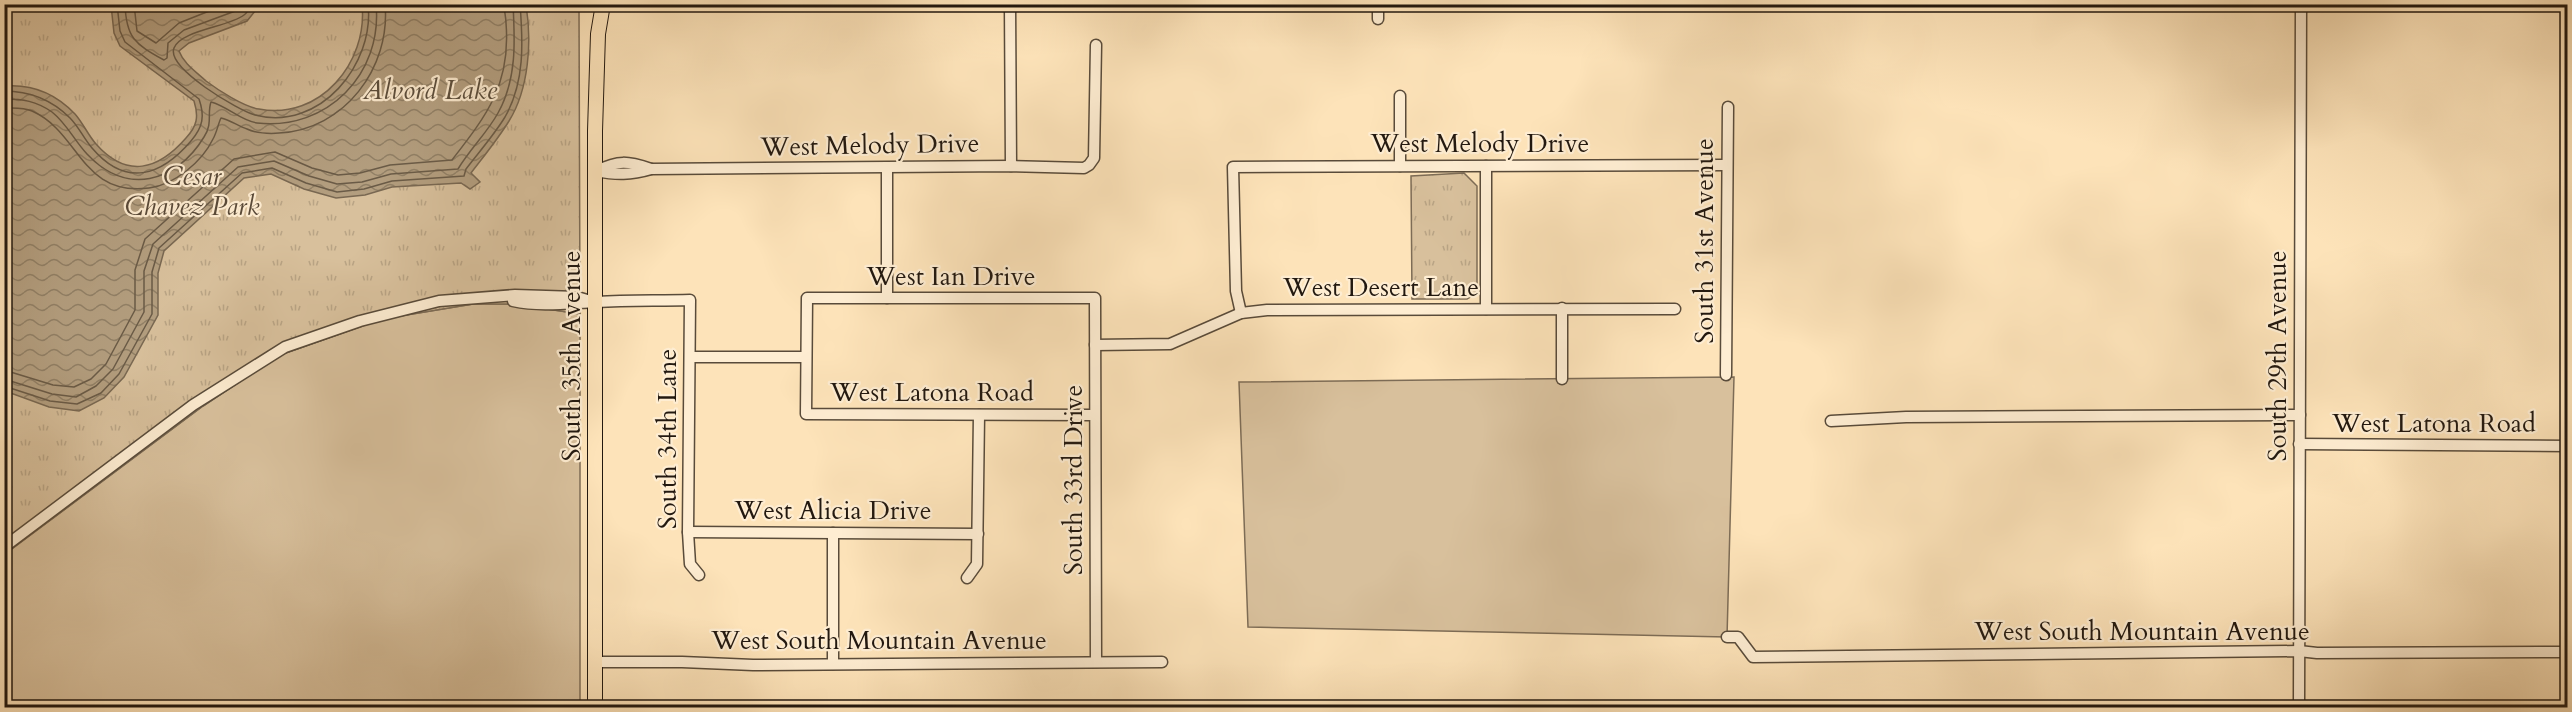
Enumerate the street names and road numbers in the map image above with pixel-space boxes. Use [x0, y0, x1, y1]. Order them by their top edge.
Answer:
street label: West Melody Drive [759, 126, 980, 164]
street label: West Melody Drive [1370, 126, 1589, 161]
street label: South 31st Avenue [1687, 138, 1722, 344]
street label: South 35th Avenue [554, 250, 589, 462]
street label: South 29th Avenue [2260, 250, 2295, 462]
street label: West Ian Drive [865, 259, 1036, 294]
street label: West Desert Lane [1282, 270, 1479, 305]
street label: South 34th Lane [650, 349, 685, 529]
street label: West Latona Road [829, 375, 1034, 410]
street label: South 33rd Drive [1056, 385, 1091, 575]
street label: West Latona Road [2331, 406, 2536, 441]
street label: West Alicia Drive [733, 493, 932, 528]
street label: West South Mountain Avenue [1973, 614, 2310, 649]
street label: West South Mountain Avenue [710, 623, 1047, 658]

